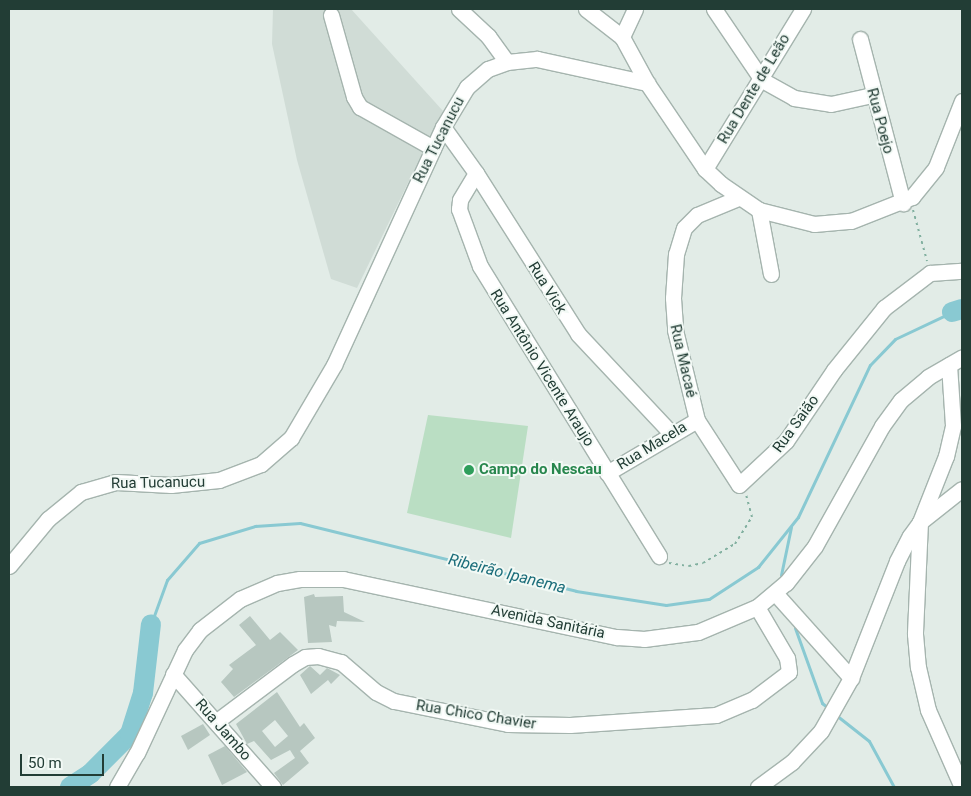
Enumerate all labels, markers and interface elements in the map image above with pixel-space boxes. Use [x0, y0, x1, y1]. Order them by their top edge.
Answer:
street label: Rua Dente de Leão [714, 31, 794, 147]
street label: Rua Poejo [863, 86, 897, 156]
street label: Rua Tucanucu [410, 94, 468, 186]
street label: Rua Vick [524, 259, 570, 317]
street label: Rua Antônio Vicente Araujo [486, 286, 598, 450]
street label: Rua Macaé [666, 323, 700, 399]
street label: Rua Saião [769, 392, 823, 456]
street label: Rua Macela [614, 418, 690, 474]
place label: Campo do Nescau [479, 461, 602, 479]
marker: Campo do Nescau [463, 464, 475, 476]
street label: Rua Tucanucu [111, 473, 205, 493]
water label: Ribeirão Ipanema [446, 550, 568, 598]
street label: Avenida Sanitária [490, 601, 606, 643]
street label: Rua Jambo [191, 695, 255, 765]
street label: Rua Chico Chavier [415, 697, 537, 733]
scale bar [22, 744, 106, 776]
text: 50 m [28, 754, 62, 772]

